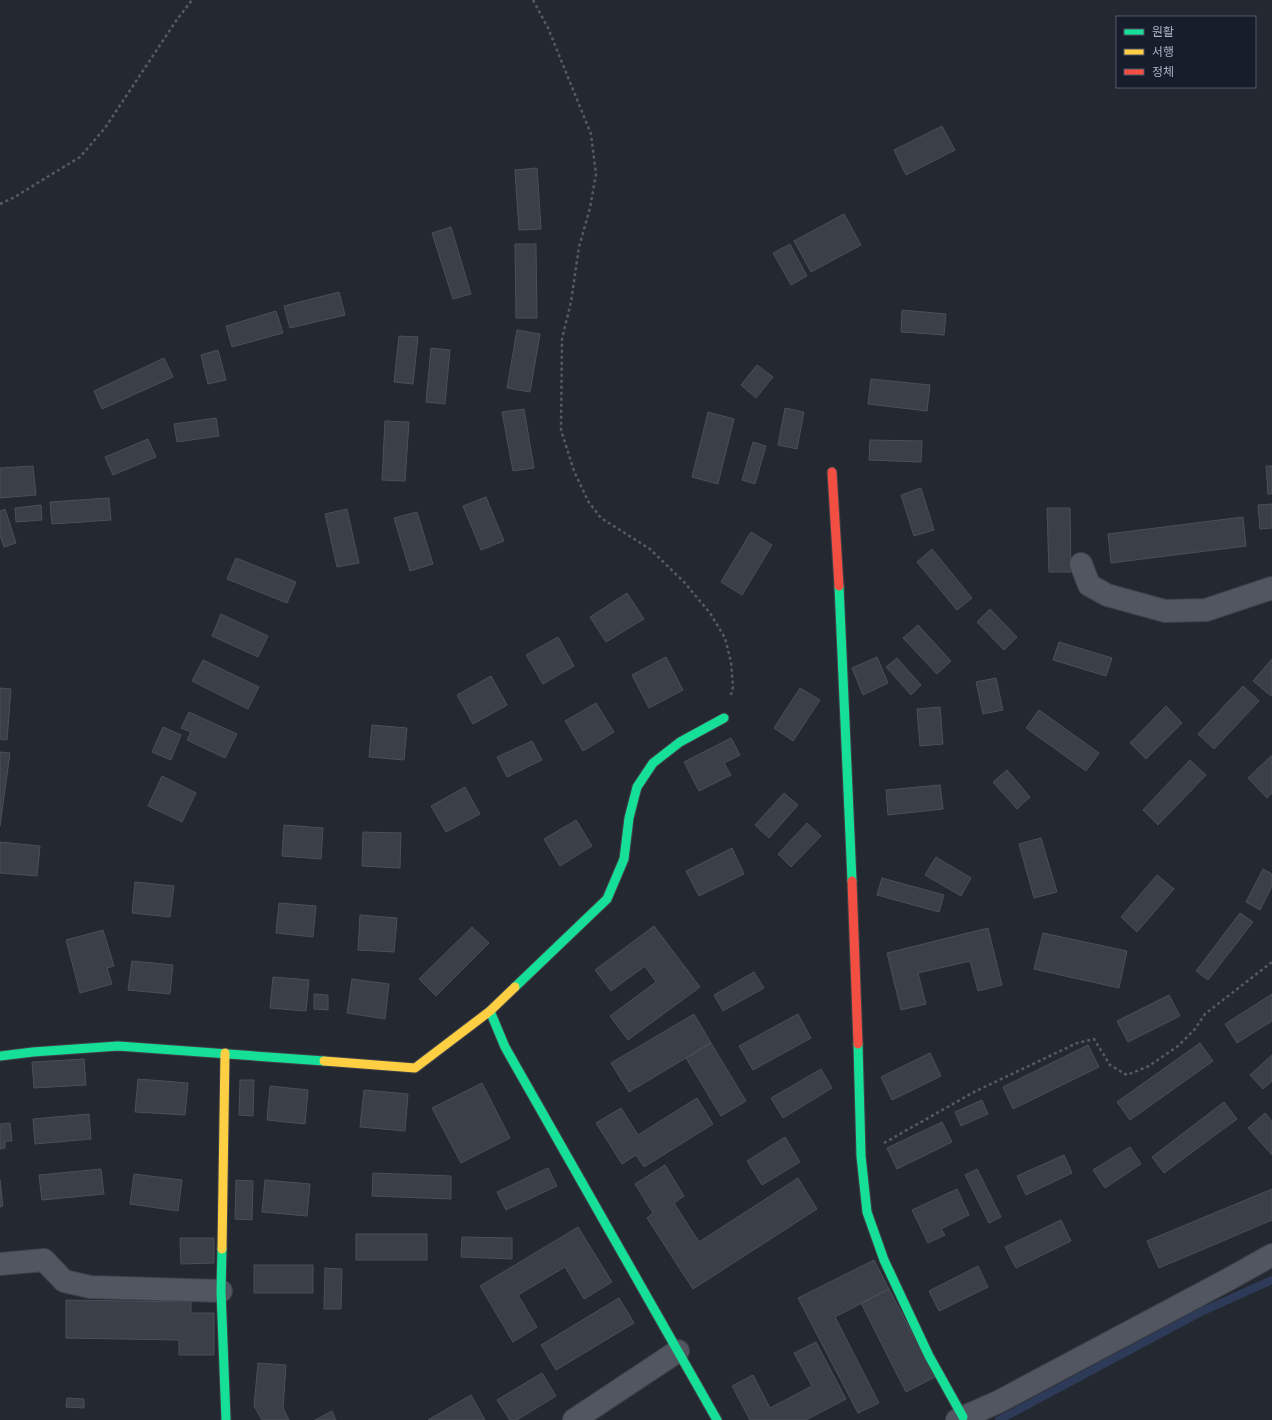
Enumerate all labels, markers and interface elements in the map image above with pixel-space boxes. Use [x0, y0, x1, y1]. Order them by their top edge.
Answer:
legend [1116, 16, 1256, 88]
text: 원활 [1152, 24, 1174, 38]
text: 서행 [1152, 44, 1174, 58]
text: 정체 [1152, 64, 1174, 78]

